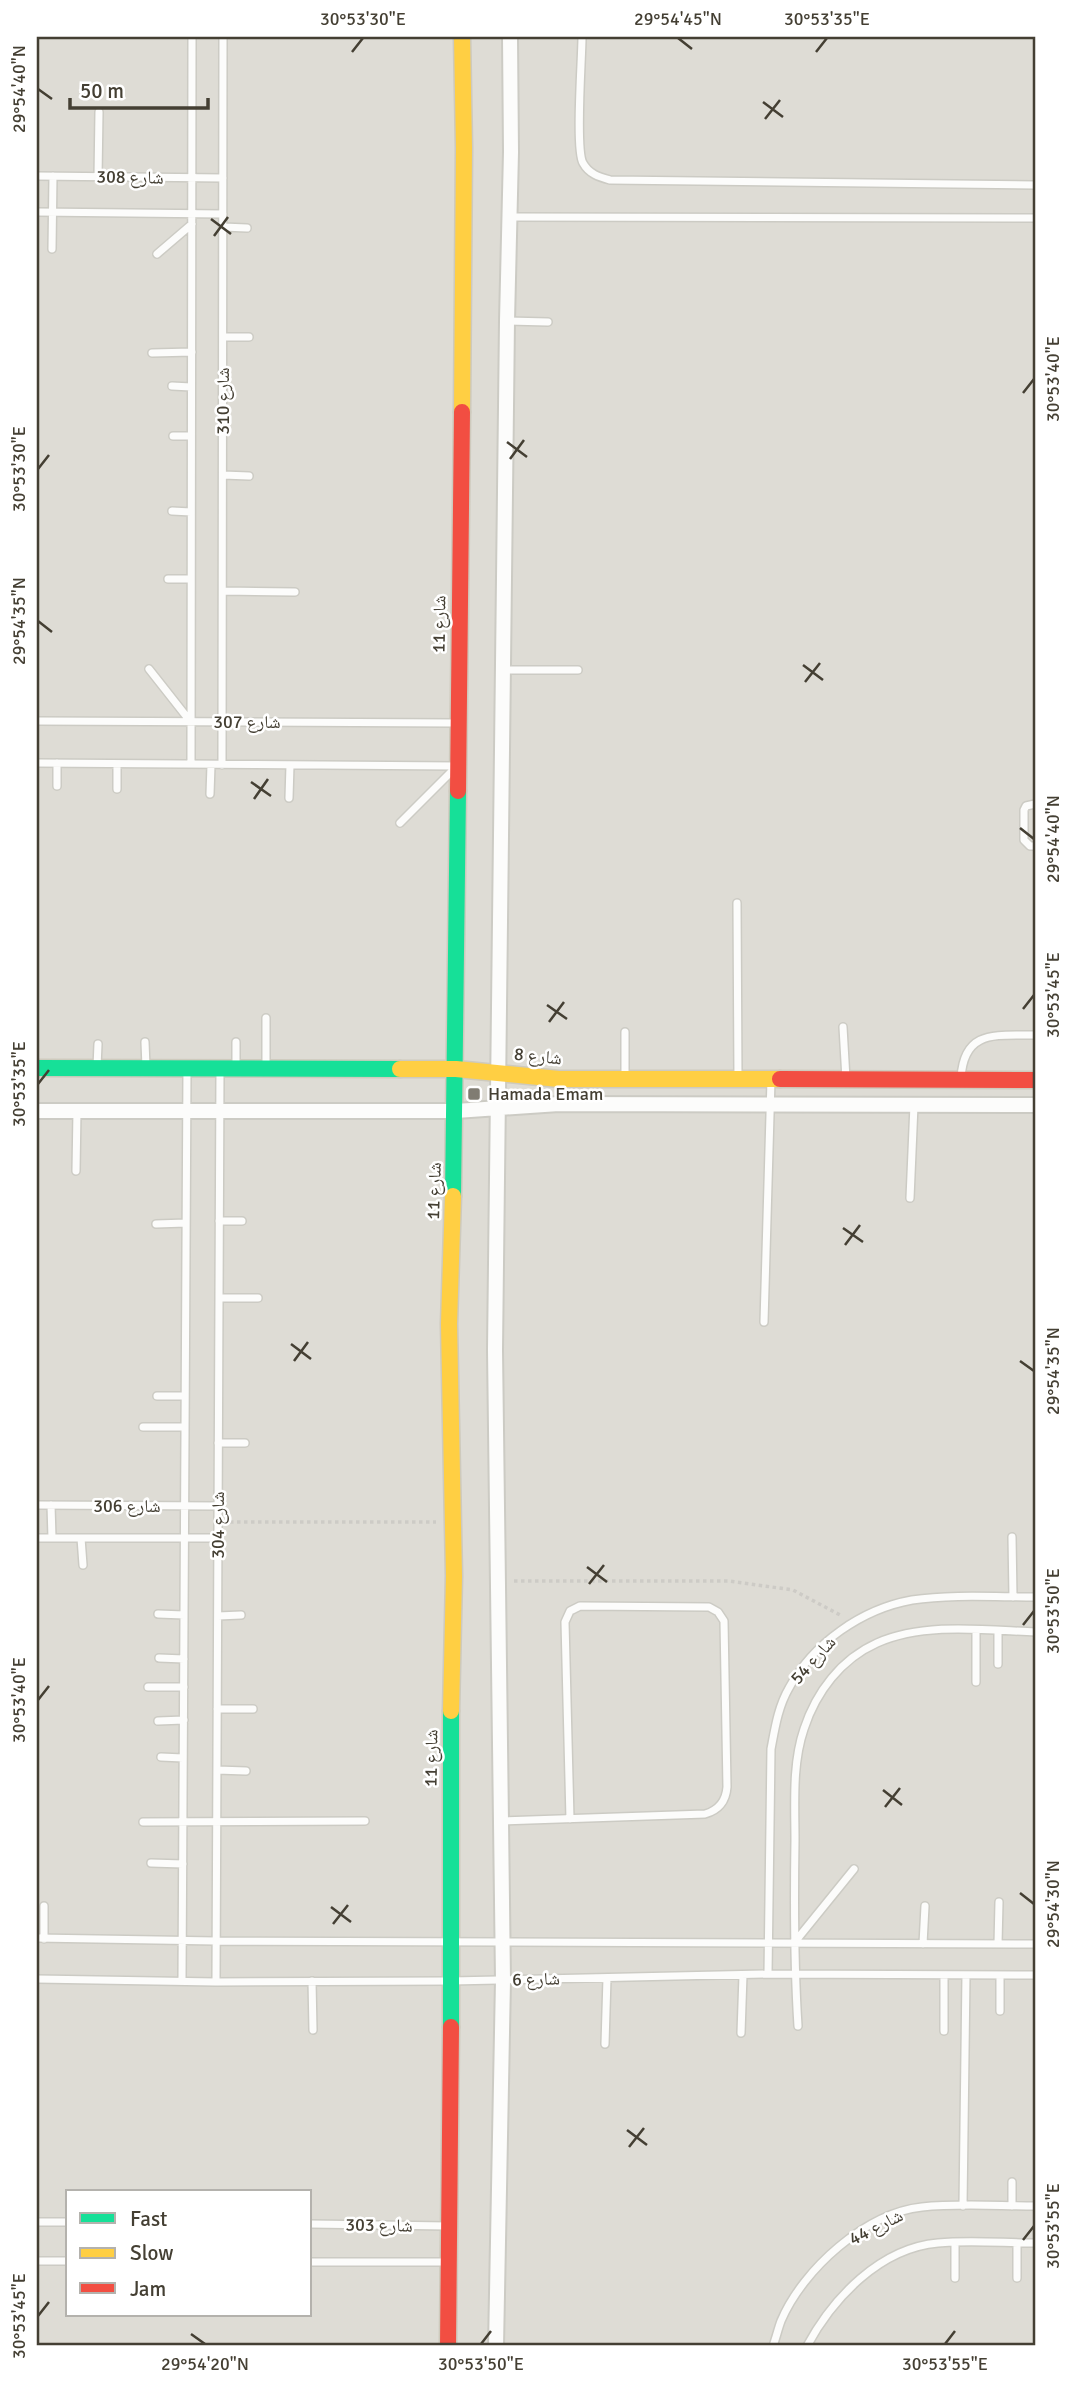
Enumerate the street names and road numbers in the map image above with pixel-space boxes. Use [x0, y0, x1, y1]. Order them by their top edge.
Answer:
street label: شارع 308 [96, 165, 164, 189]
street label: شارع 310 [212, 367, 234, 435]
street label: شارع 11 [427, 595, 451, 653]
street label: شارع 307 [213, 711, 281, 733]
street label: شارع 8 [513, 1043, 563, 1069]
street label: شارع 11 [422, 1162, 446, 1220]
street label: شارع 304 [207, 1491, 229, 1559]
street label: شارع 306 [93, 1495, 161, 1517]
street label: شارع 54 [786, 1631, 840, 1689]
street label: شارع 11 [419, 1729, 443, 1787]
street label: شارع 6 [512, 1968, 560, 1990]
street label: شارع 44 [845, 2204, 907, 2250]
street label: شارع 303 [345, 2213, 413, 2237]

